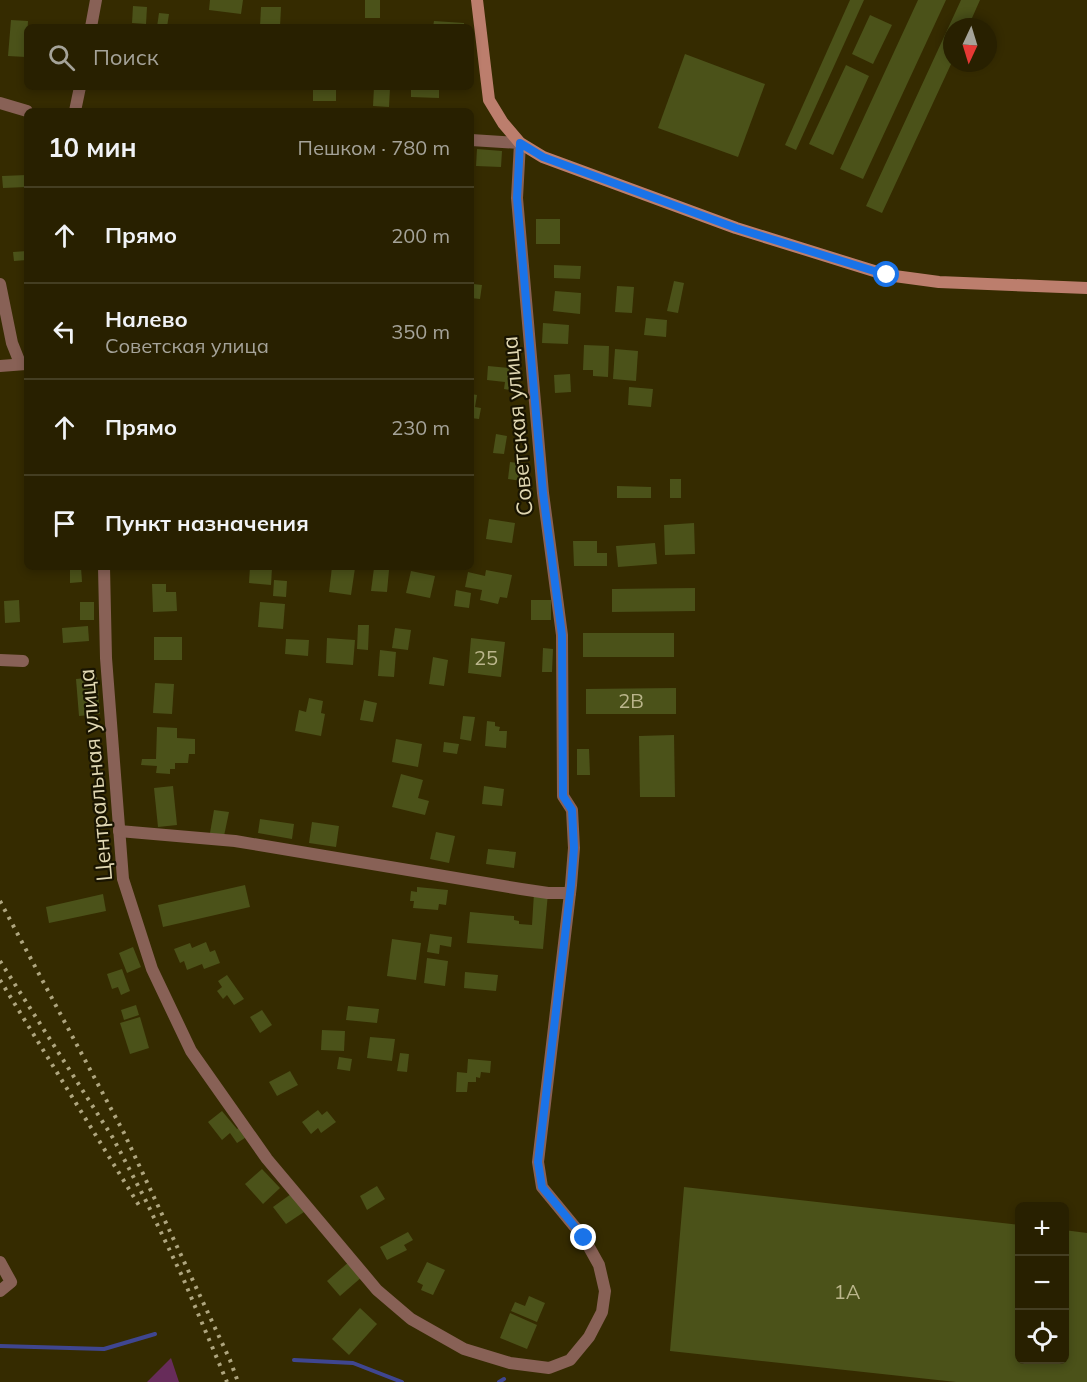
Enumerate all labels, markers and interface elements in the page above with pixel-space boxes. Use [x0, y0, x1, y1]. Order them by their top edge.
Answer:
north arrow [943, 18, 997, 72]
search box [24, 24, 474, 90]
icon: search [45, 41, 78, 74]
text: Поиск [93, 43, 159, 71]
text: 10 мин [48, 131, 137, 164]
text: Пешком · 780 m [298, 135, 450, 160]
icon: ahead [48, 219, 81, 252]
text: Прямо [105, 221, 177, 249]
text: 200 m [391, 223, 450, 248]
route start [873, 261, 899, 287]
text: Налево [105, 305, 188, 333]
icon: left [48, 315, 81, 348]
text: 350 m [391, 319, 450, 344]
text: Советская улица [105, 333, 269, 358]
street label: Советская улица [495, 335, 539, 517]
icon: ahead [48, 411, 81, 444]
text: Прямо [105, 413, 177, 441]
text: 230 m [391, 415, 450, 440]
icon: arrive [48, 507, 81, 540]
text: Пункт назначения [105, 509, 309, 537]
house number: 25 [474, 645, 498, 670]
street label: Центральная улица [72, 667, 118, 883]
house number: 2В [618, 688, 644, 713]
map controls [1015, 1202, 1069, 1364]
button: + [1015, 1202, 1069, 1256]
route end [570, 1224, 596, 1250]
button: − [1015, 1256, 1069, 1310]
house number: 1А [834, 1279, 861, 1304]
button: locate [1015, 1310, 1069, 1364]

